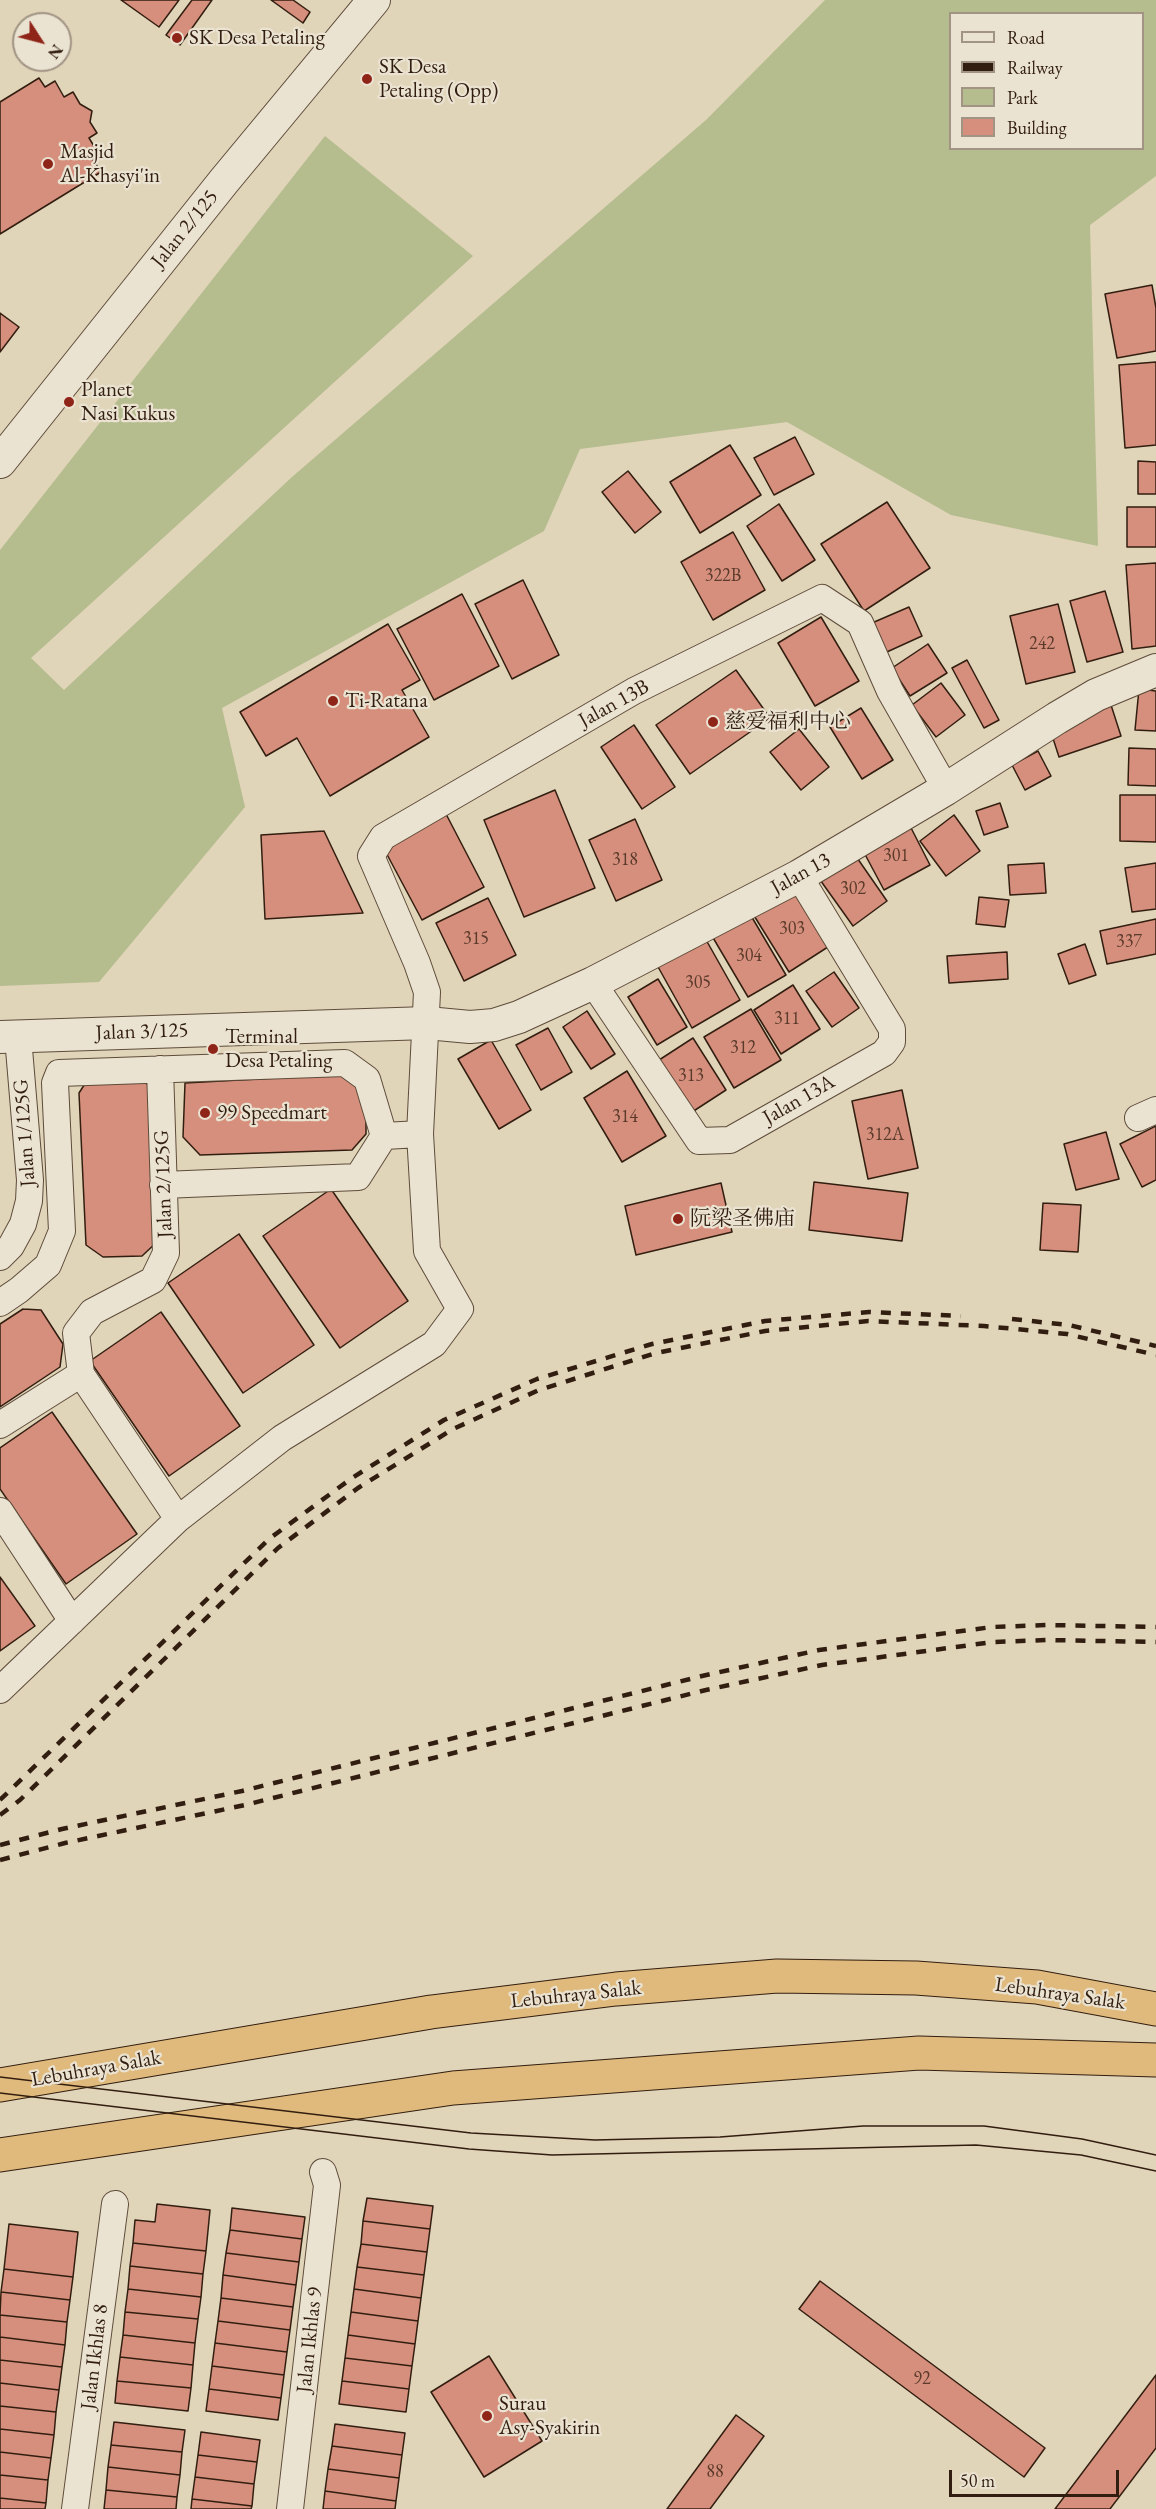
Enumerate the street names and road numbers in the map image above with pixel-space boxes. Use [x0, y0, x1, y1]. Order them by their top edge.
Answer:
street label: Jalan 2/125 [146, 185, 224, 273]
street label: Jalan 13B [574, 674, 654, 734]
street label: Jalan 13 [767, 847, 835, 901]
street label: Jalan 3/125 [95, 1018, 189, 1046]
street label: Jalan 13A [759, 1069, 839, 1131]
street label: Jalan 1/125G [9, 1078, 41, 1188]
street label: Jalan 2/125G [150, 1129, 178, 1239]
street label: Lebuhraya Salak [993, 1972, 1127, 2016]
street label: Lebuhraya Salak [509, 1976, 643, 2014]
street label: Lebuhraya Salak [29, 2045, 163, 2093]
street label: Jalan Ikhlas 9 [292, 2286, 328, 2394]
street label: Jalan Ikhlas 8 [76, 2303, 114, 2411]

